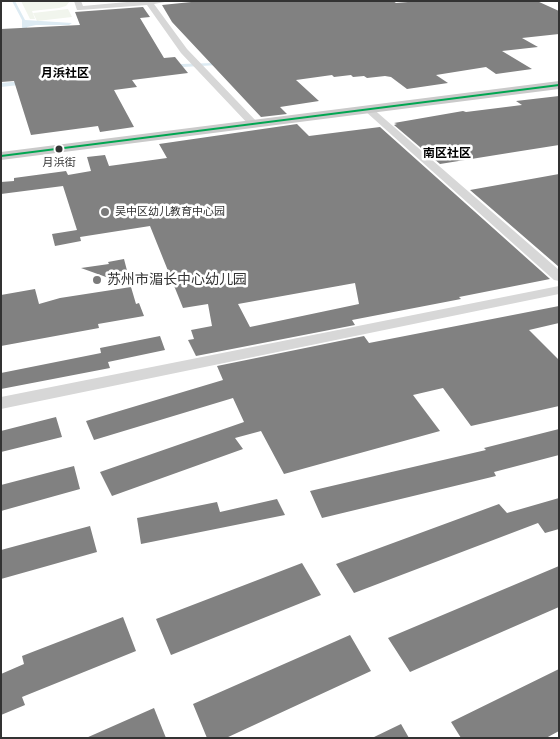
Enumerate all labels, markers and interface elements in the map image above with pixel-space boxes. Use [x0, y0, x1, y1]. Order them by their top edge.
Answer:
district label: 月浜社区 [41, 66, 89, 80]
marker: 月浜街 [54, 144, 64, 154]
district label: 南区社区 [423, 146, 471, 160]
place label: 月浜街 [43, 156, 75, 170]
place label: 吴中区幼儿教育中心园 [115, 205, 225, 219]
marker: 吴中区幼儿教育中心园 [99, 206, 111, 218]
place label: 苏州市湄长中心幼儿园 [107, 272, 247, 288]
marker: 苏州市湄长中心幼儿园 [91, 274, 103, 286]

